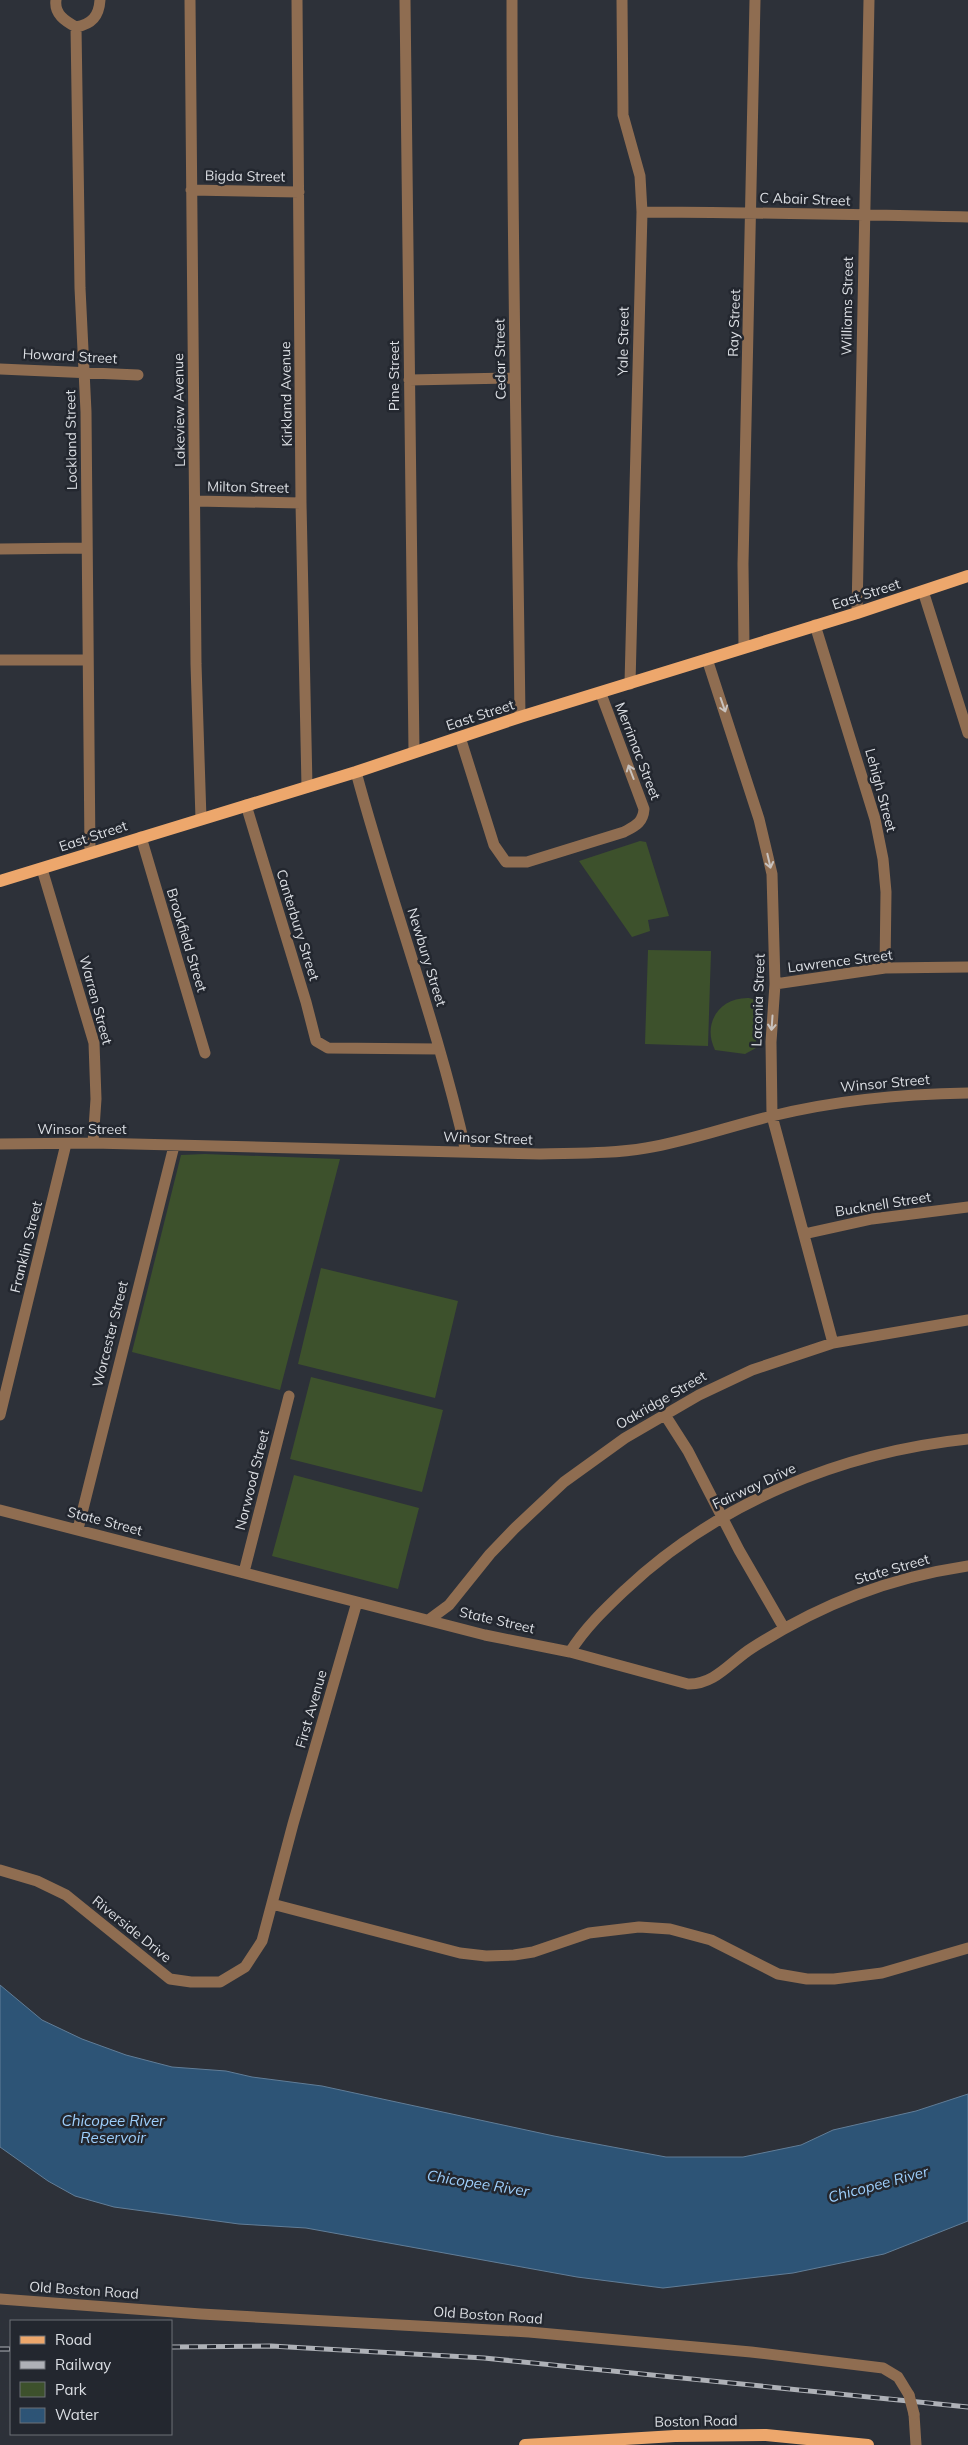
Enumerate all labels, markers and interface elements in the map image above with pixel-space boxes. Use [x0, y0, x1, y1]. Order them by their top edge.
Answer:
street label: Bigda Street [205, 166, 285, 186]
street label: C Abair Street [759, 188, 851, 210]
street label: Williams Street [837, 256, 857, 356]
street label: Ray Street [724, 289, 744, 357]
street label: Yale Street [613, 306, 633, 377]
street label: Cedar Street [490, 318, 510, 400]
street label: Kirkland Avenue [276, 341, 296, 447]
street label: Pine Street [385, 341, 403, 411]
street label: Howard Street [22, 345, 118, 367]
street label: Lakeview Avenue [169, 353, 189, 467]
street label: Lockland Street [61, 390, 81, 490]
street label: Milton Street [207, 477, 289, 497]
street label: East Street [830, 574, 902, 613]
street label: East Street [444, 695, 516, 734]
one-way arrow [719, 697, 728, 712]
street label: Merrimac Street [611, 700, 665, 802]
street label: Lehigh Street [861, 746, 901, 834]
one-way arrow [626, 765, 635, 780]
street label: East Street [57, 816, 129, 855]
one-way arrow [765, 852, 774, 868]
street label: Canterbury Street [273, 867, 323, 983]
street label: Brookfield Street [163, 886, 211, 994]
street label: Newbury Street [403, 906, 451, 1008]
street label: Lawrence Street [786, 946, 894, 976]
street label: Laconia Street [747, 953, 769, 1047]
street label: Warren Street [75, 954, 117, 1047]
one-way arrow [768, 1014, 777, 1030]
street label: Winsor Street [840, 1070, 930, 1096]
street label: Winsor Street [37, 1120, 127, 1138]
street label: Winsor Street [443, 1127, 533, 1149]
street label: Bucknell Street [834, 1188, 932, 1220]
street label: Franklin Street [6, 1199, 46, 1295]
street label: Worcester Street [88, 1279, 132, 1389]
street label: Oakridge Street [612, 1367, 710, 1433]
street label: Norwood Street [231, 1428, 273, 1532]
street label: Fairway Drive [709, 1459, 799, 1513]
street label: State Street [66, 1502, 145, 1540]
street label: State Street [853, 1550, 931, 1588]
street label: State Street [458, 1603, 537, 1637]
street label: First Avenue [291, 1668, 331, 1750]
street label: Riverside Drive [89, 1892, 175, 1966]
water label: Chicopee River Reservoir [61, 2111, 165, 2147]
water label: Chicopee River [826, 2161, 931, 2207]
water label: Chicopee River [426, 2166, 531, 2201]
street label: Old Boston Road [29, 2277, 139, 2303]
street label: Old Boston Road [433, 2302, 543, 2328]
legend [10, 2320, 172, 2435]
text: Road [55, 2330, 92, 2349]
text: Railway [55, 2355, 111, 2374]
text: Park [55, 2380, 87, 2399]
text: Water [55, 2405, 99, 2424]
street label: Boston Road [654, 2411, 738, 2431]

